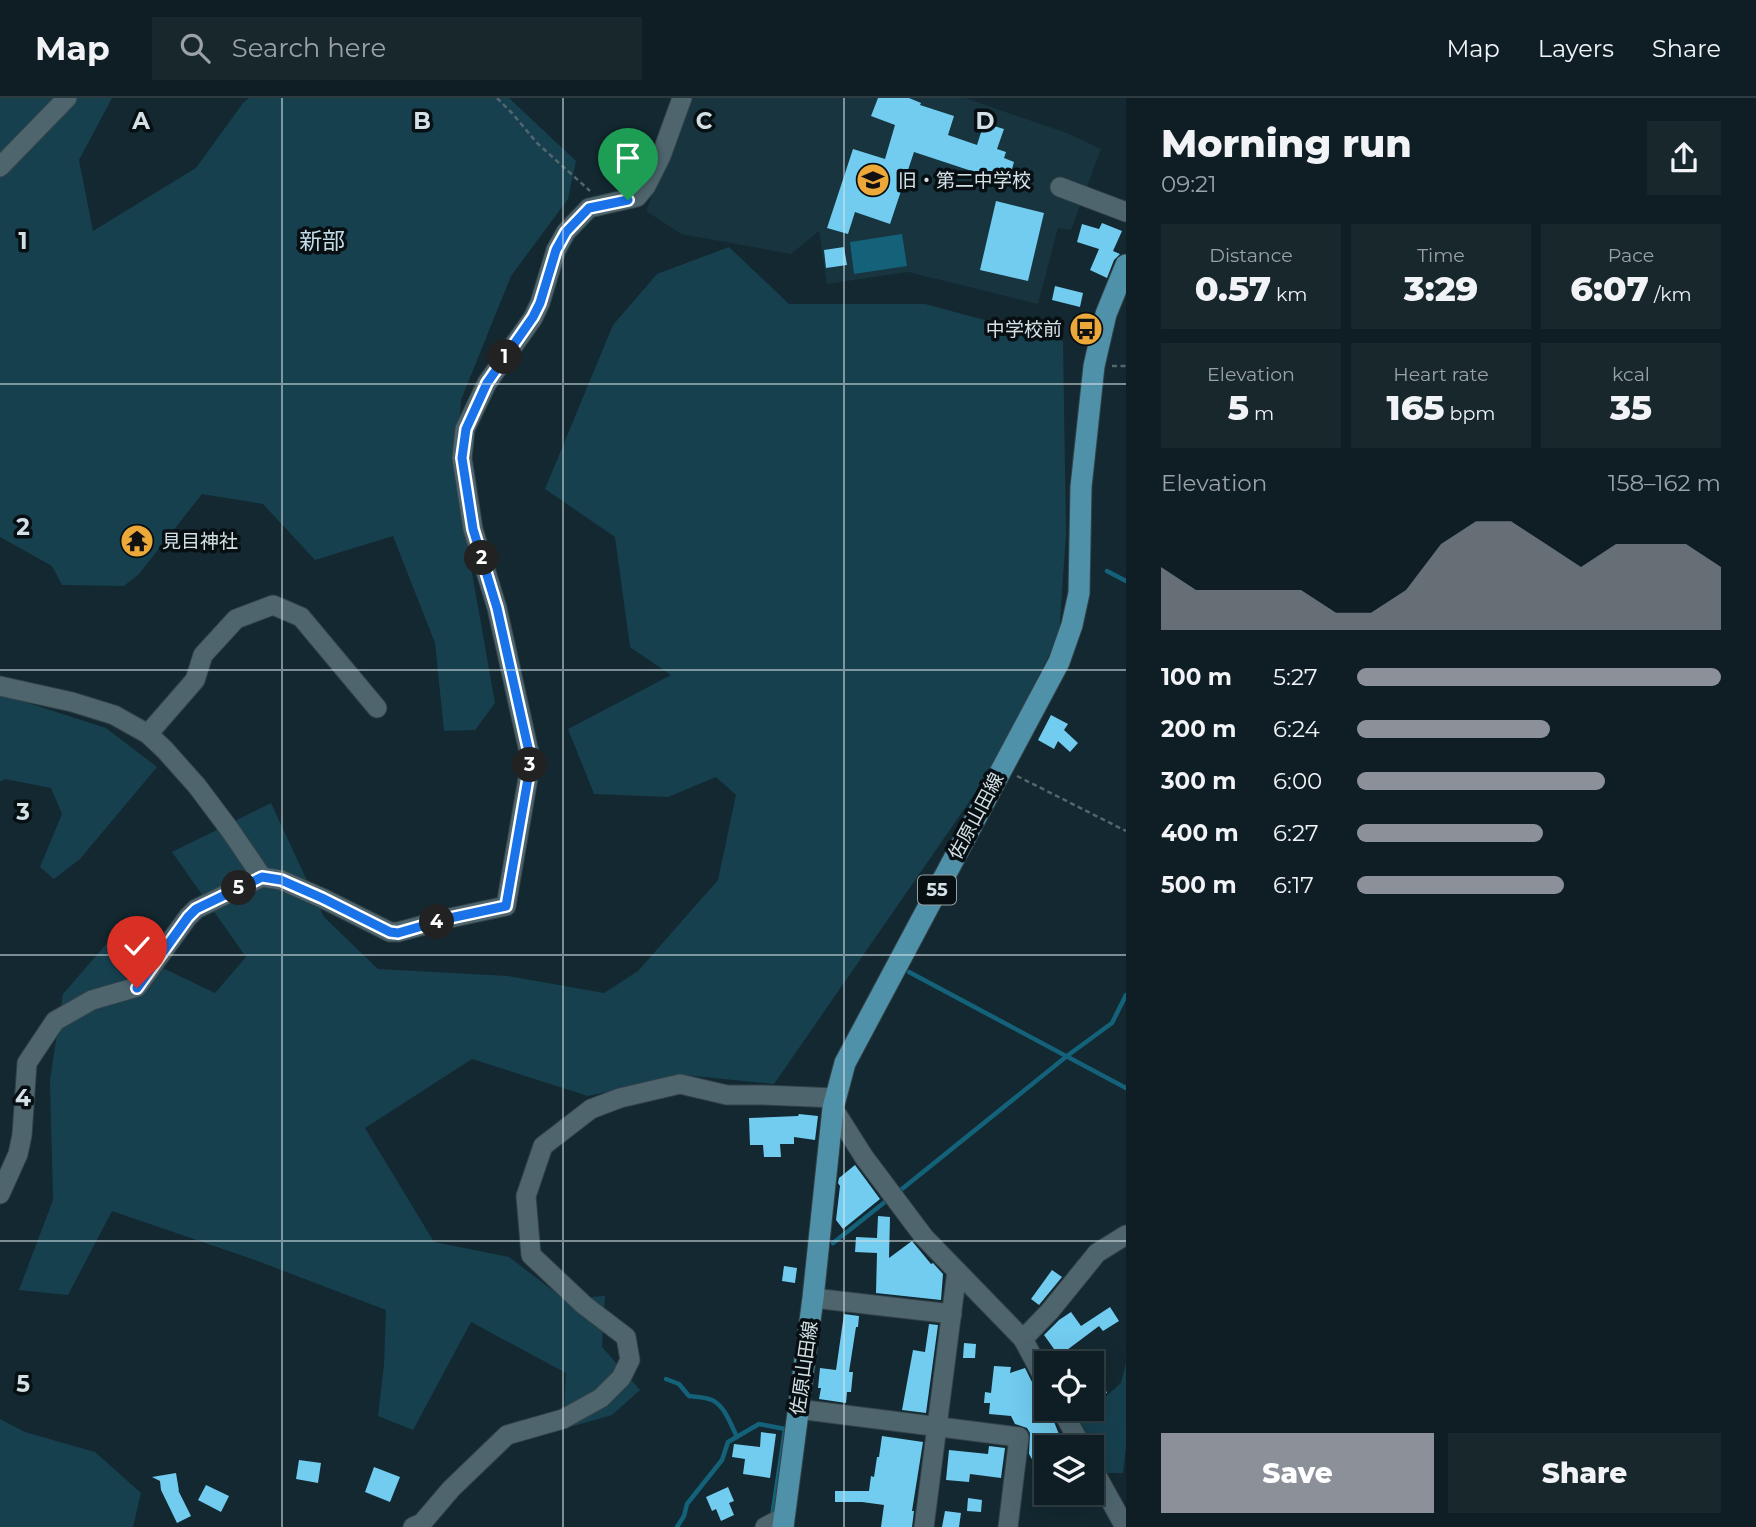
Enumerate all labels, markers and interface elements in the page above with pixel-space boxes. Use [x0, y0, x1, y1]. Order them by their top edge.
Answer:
search box [152, 17, 642, 80]
text: Map [35, 28, 110, 68]
icon: search [176, 29, 214, 67]
text: Search here [232, 32, 386, 64]
text: Map [1446, 34, 1500, 63]
text: Layers [1538, 34, 1614, 63]
text: Share [1652, 34, 1721, 63]
text: A [131, 107, 150, 135]
text: B [413, 107, 431, 135]
text: C [696, 107, 713, 135]
text: D [976, 107, 995, 135]
text: Morning run [1161, 120, 1412, 167]
button: share [1647, 121, 1721, 195]
pin [598, 128, 658, 200]
icon: arrive [609, 139, 647, 177]
school or university icon: 旧・第二中学校 [854, 161, 892, 199]
place label: 旧・第二中学校 [898, 169, 1031, 192]
text: 09:21 [1161, 170, 1216, 198]
text: 1 [18, 227, 28, 255]
district label: 新部 [299, 227, 345, 255]
text: Distance [1209, 244, 1293, 267]
text: Time [1417, 244, 1465, 267]
text: Pace [1608, 244, 1654, 267]
text: 0.57 [1195, 267, 1271, 310]
text: 3:29 [1404, 267, 1478, 310]
text: 6:07 [1570, 267, 1649, 310]
text: km [1271, 283, 1307, 306]
text: /km [1649, 283, 1692, 306]
bus stop icon: 中学校前 [1067, 310, 1105, 348]
place label: 中学校前 [986, 318, 1062, 341]
pin: 1 [488, 340, 522, 374]
text: 1 [501, 345, 508, 368]
text: Elevation [1207, 363, 1295, 386]
text: Heart rate [1393, 363, 1489, 386]
text: kcal [1612, 363, 1650, 386]
text: 5 [1228, 386, 1249, 429]
text: 165 [1386, 386, 1445, 429]
text: 35 [1610, 386, 1652, 429]
text: m [1249, 402, 1274, 425]
text: bpm [1445, 402, 1496, 425]
text: Elevation [1161, 469, 1267, 497]
text: 158–162 m [1608, 469, 1721, 497]
text: 2 [16, 513, 30, 541]
temple icon: 見目神社 [118, 522, 156, 560]
place label: 見目神社 [162, 530, 238, 553]
pin: 2 [464, 540, 500, 575]
text: 2 [476, 546, 487, 569]
text: 100 m [1161, 663, 1232, 691]
text: 5:27 [1273, 663, 1317, 691]
text: 200 m [1161, 715, 1236, 743]
text: 6:24 [1273, 715, 1320, 743]
pin: 3 [512, 748, 548, 782]
text: 3 [524, 753, 535, 776]
text: 300 m [1161, 767, 1237, 795]
text: 6:00 [1273, 767, 1322, 795]
street label: 佐原山田線 [944, 769, 1008, 863]
text: 3 [15, 798, 30, 826]
text: 400 m [1161, 819, 1239, 847]
text: 6:27 [1273, 819, 1318, 847]
pin: 5 [222, 870, 256, 906]
text: 500 m [1161, 871, 1237, 899]
text: 6:17 [1273, 871, 1314, 899]
text: 5 [233, 876, 244, 899]
road number: 55 [918, 876, 956, 904]
pin: 4 [420, 904, 454, 940]
text: 4 [430, 910, 443, 933]
pin [107, 916, 167, 988]
icon: check [118, 927, 156, 965]
text: 4 [15, 1084, 31, 1112]
street label: 佐原山田線 [786, 1319, 822, 1417]
map controls [1034, 1351, 1104, 1505]
button: locate [1034, 1351, 1104, 1421]
text: 5 [16, 1370, 30, 1398]
button: Save [1161, 1433, 1434, 1513]
button: Share [1448, 1433, 1721, 1513]
button: layers [1034, 1435, 1104, 1505]

